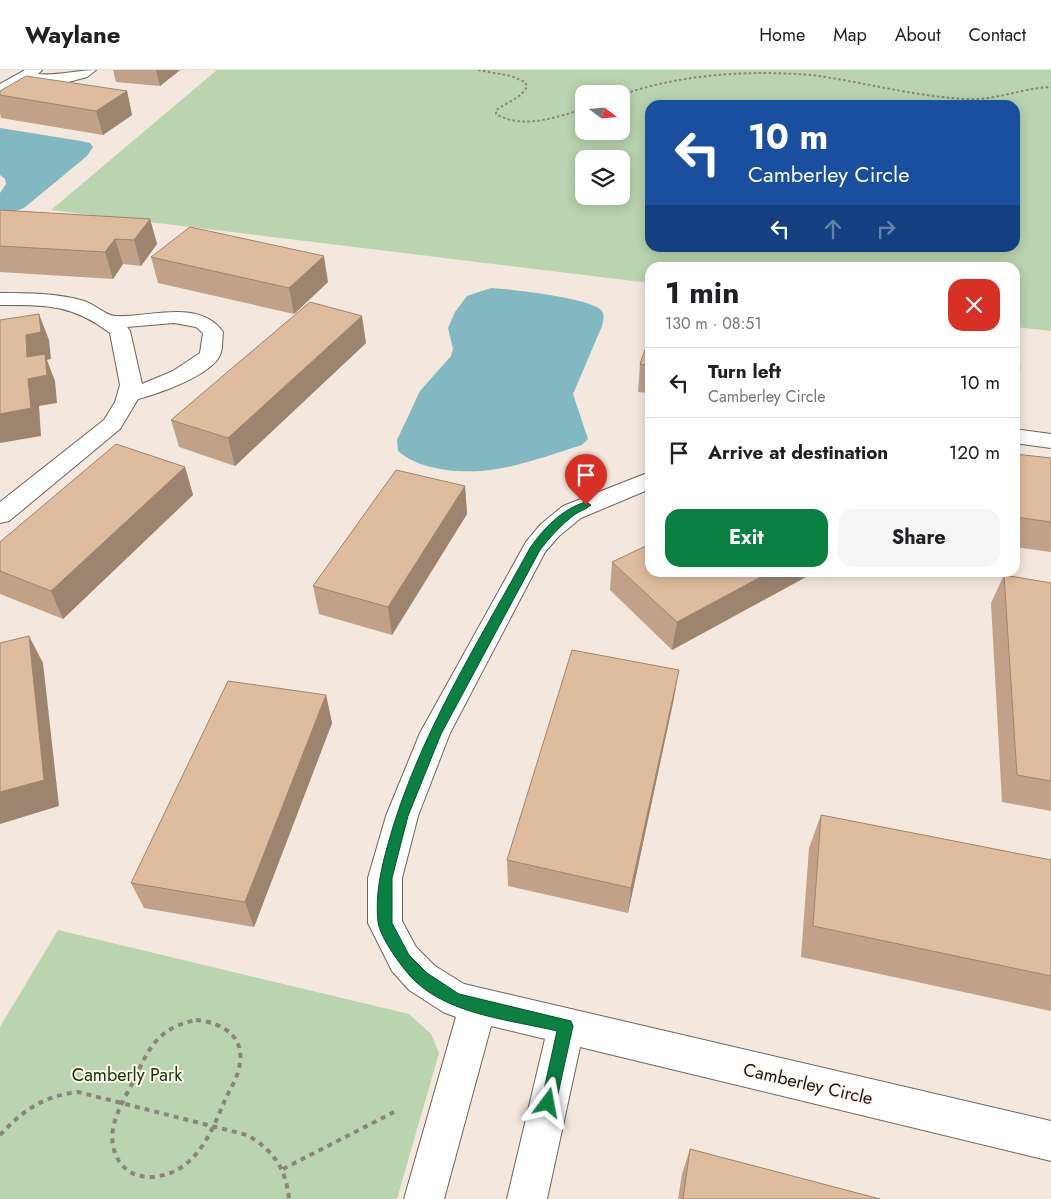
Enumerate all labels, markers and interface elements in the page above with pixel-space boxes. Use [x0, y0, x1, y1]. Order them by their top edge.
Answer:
text: Waylane [25, 17, 120, 52]
text: Home [759, 22, 805, 48]
text: Map [833, 22, 867, 48]
text: About [895, 22, 940, 48]
text: Contact [968, 22, 1026, 48]
north arrow [575, 85, 630, 140]
map controls [575, 85, 630, 205]
text: 10 m [748, 112, 828, 162]
icon: left [665, 120, 730, 185]
button: layers [575, 150, 630, 205]
text: Camberley Circle [748, 158, 909, 190]
icon: left [766, 215, 794, 243]
icon: ahead [819, 215, 847, 243]
icon: right [872, 215, 900, 243]
text: 1 min [665, 271, 739, 314]
button: close [948, 279, 1000, 331]
text: 130 m · 08:51 [665, 312, 762, 335]
text: Turn left [708, 358, 781, 385]
icon: left [665, 369, 693, 397]
text: 10 m [960, 369, 1000, 396]
text: Camberley Circle [708, 385, 825, 408]
icon: arrive [665, 439, 693, 467]
text: Arrive at destination [708, 439, 888, 466]
text: 120 m [949, 439, 1000, 466]
pin [565, 454, 607, 505]
icon: arrive [572, 461, 600, 489]
button: Exit [665, 509, 828, 567]
button: Share [838, 509, 1000, 567]
street label: Camberley Circle [741, 1056, 875, 1112]
park label: Camberly Park [72, 1062, 182, 1088]
position arrow [521, 1076, 573, 1128]

